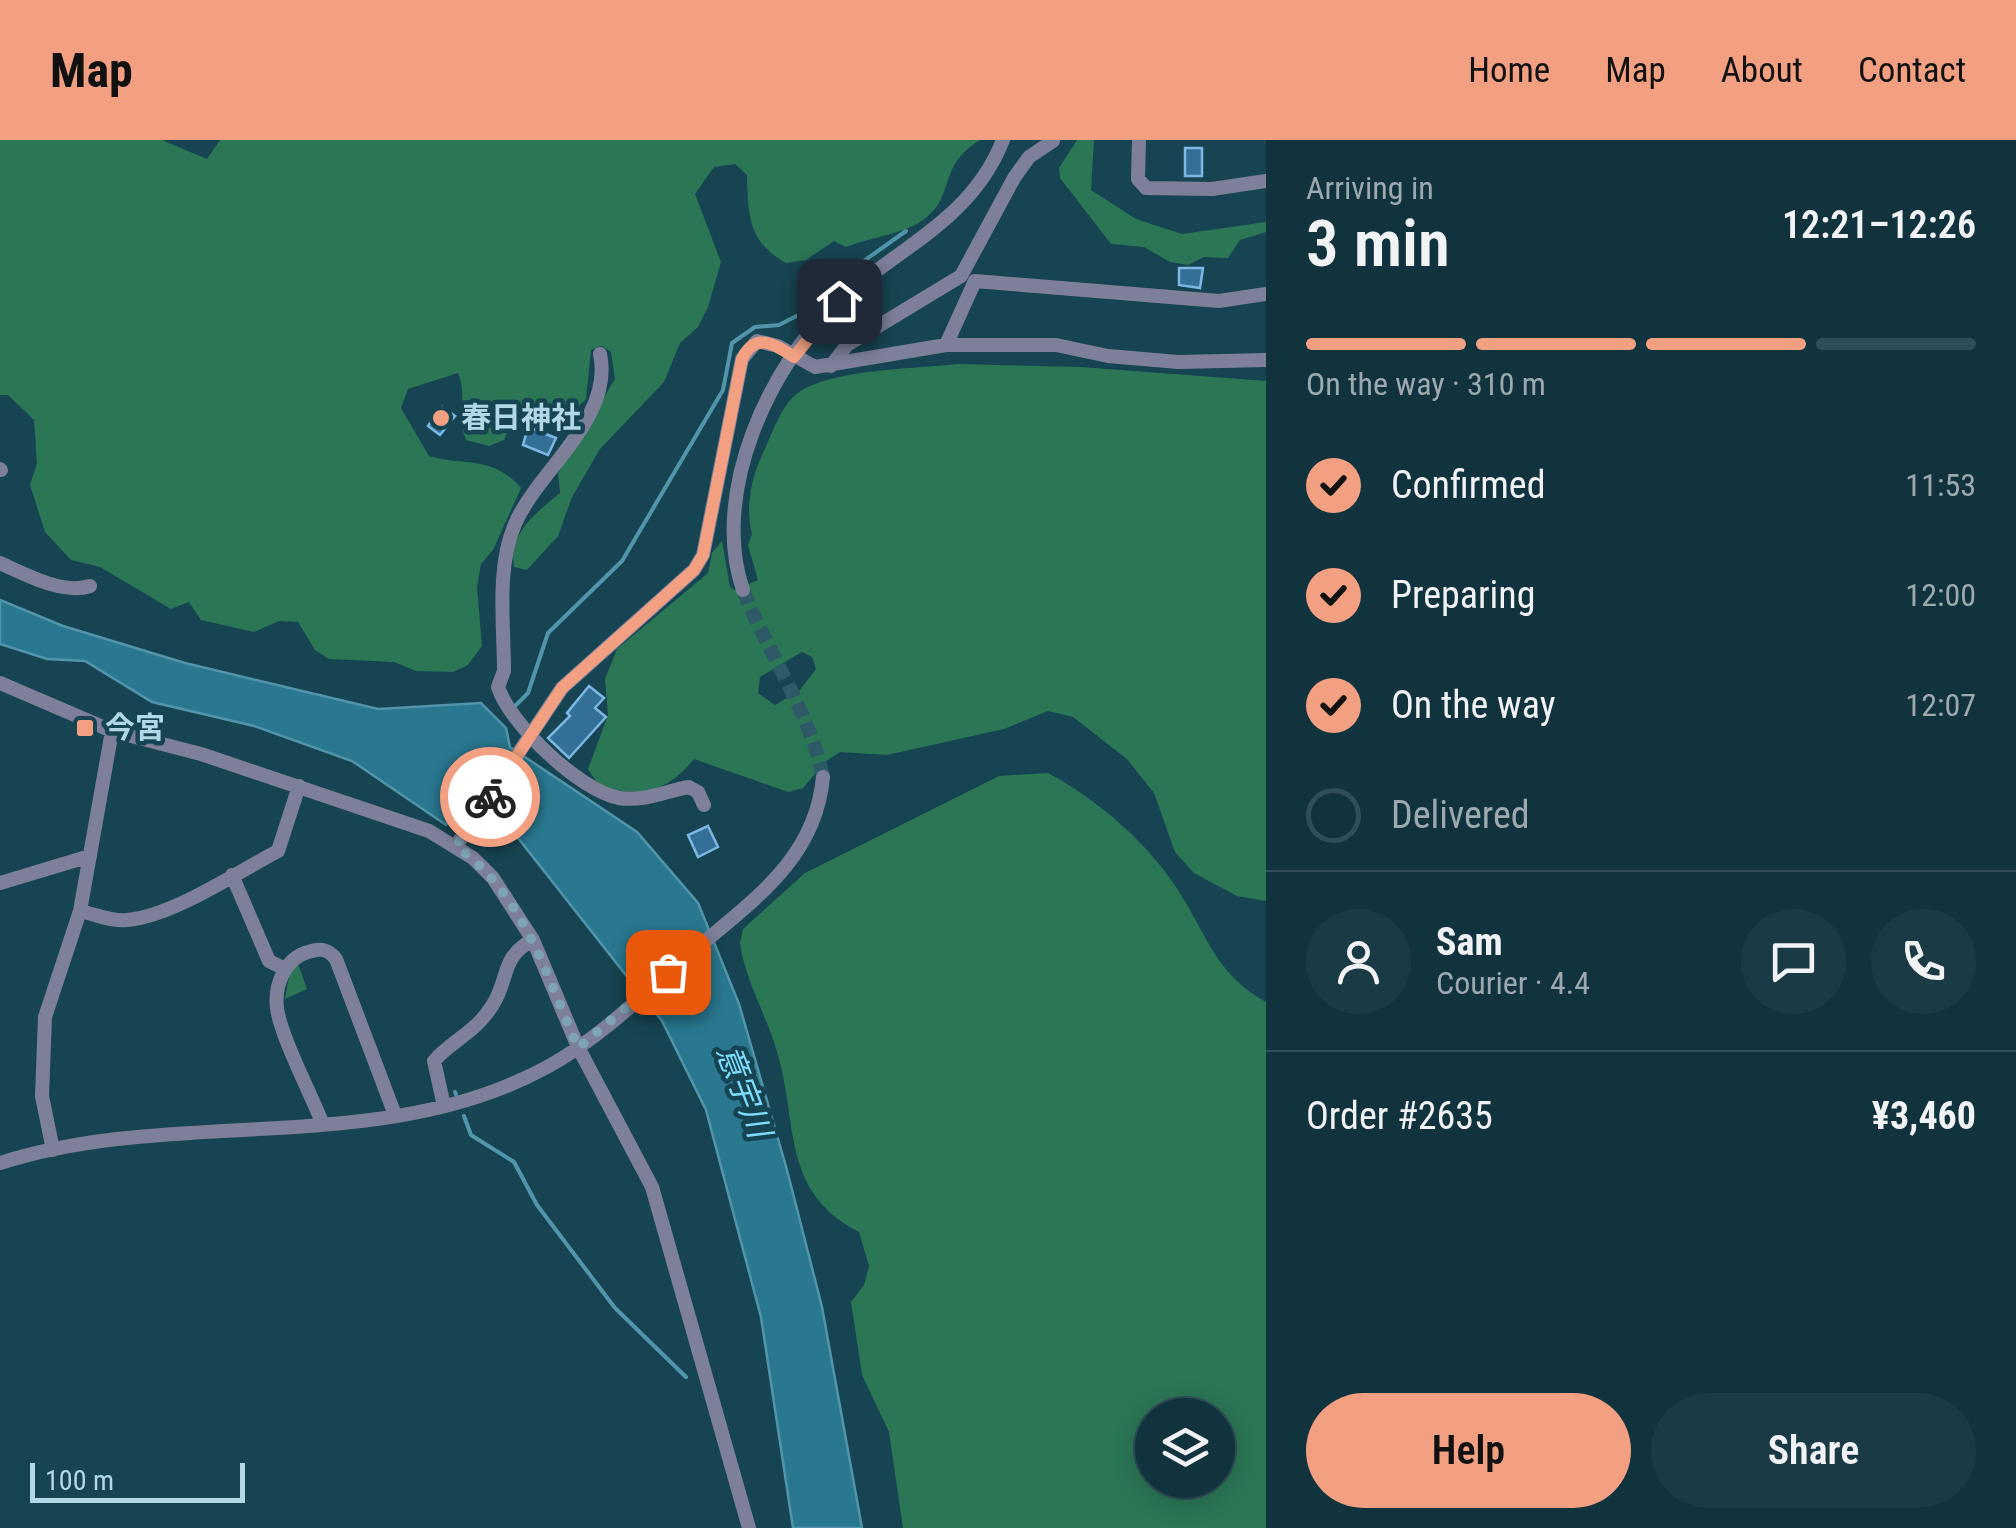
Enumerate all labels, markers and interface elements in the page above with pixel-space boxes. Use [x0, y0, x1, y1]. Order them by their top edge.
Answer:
text: Map [50, 42, 133, 99]
text: Home [1468, 50, 1550, 91]
text: Map [1605, 50, 1666, 91]
text: About [1721, 50, 1803, 91]
text: Contact [1858, 50, 1966, 91]
text: Arriving in [1306, 169, 1434, 207]
text: 12:21–12:26 [1782, 203, 1976, 247]
text: 3 min [1306, 206, 1450, 282]
pin [797, 259, 882, 344]
icon: home [812, 274, 867, 329]
text: On the way · 310 m [1306, 365, 1546, 403]
place label: 春日神社 [461, 400, 581, 435]
marker: 春日神社 [430, 407, 452, 429]
icon: check [1306, 458, 1361, 513]
text: Confirmed [1391, 463, 1546, 507]
text: 11:53 [1905, 466, 1976, 504]
icon: check [1306, 568, 1361, 623]
text: Preparing [1391, 573, 1536, 617]
text: 12:00 [1905, 576, 1976, 614]
icon: check [1306, 678, 1361, 733]
text: On the way [1391, 683, 1556, 727]
text: 12:07 [1905, 686, 1976, 724]
place label: 今宮 [105, 710, 165, 745]
marker: 今宮 [74, 717, 96, 739]
courier [440, 747, 540, 847]
icon: bike [463, 770, 518, 825]
text: Delivered [1391, 793, 1530, 837]
button: person [1306, 909, 1411, 1014]
button: chat [1741, 909, 1846, 1014]
button: phone [1871, 909, 1976, 1014]
text: Sam [1436, 920, 1503, 964]
pin [626, 930, 711, 1015]
icon: bag [641, 945, 696, 1000]
text: Courier · 4.4 [1436, 964, 1590, 1002]
water label: 意宇川 [709, 1039, 780, 1145]
text: Order #2635 [1306, 1094, 1493, 1138]
text: ¥3,460 [1872, 1094, 1976, 1138]
button: Help [1306, 1393, 1631, 1508]
button: Share [1651, 1393, 1976, 1508]
map controls [1135, 1398, 1235, 1498]
button: layers [1135, 1398, 1235, 1498]
scale bar [30, 1458, 245, 1502]
text: 100 m [45, 1464, 114, 1497]

